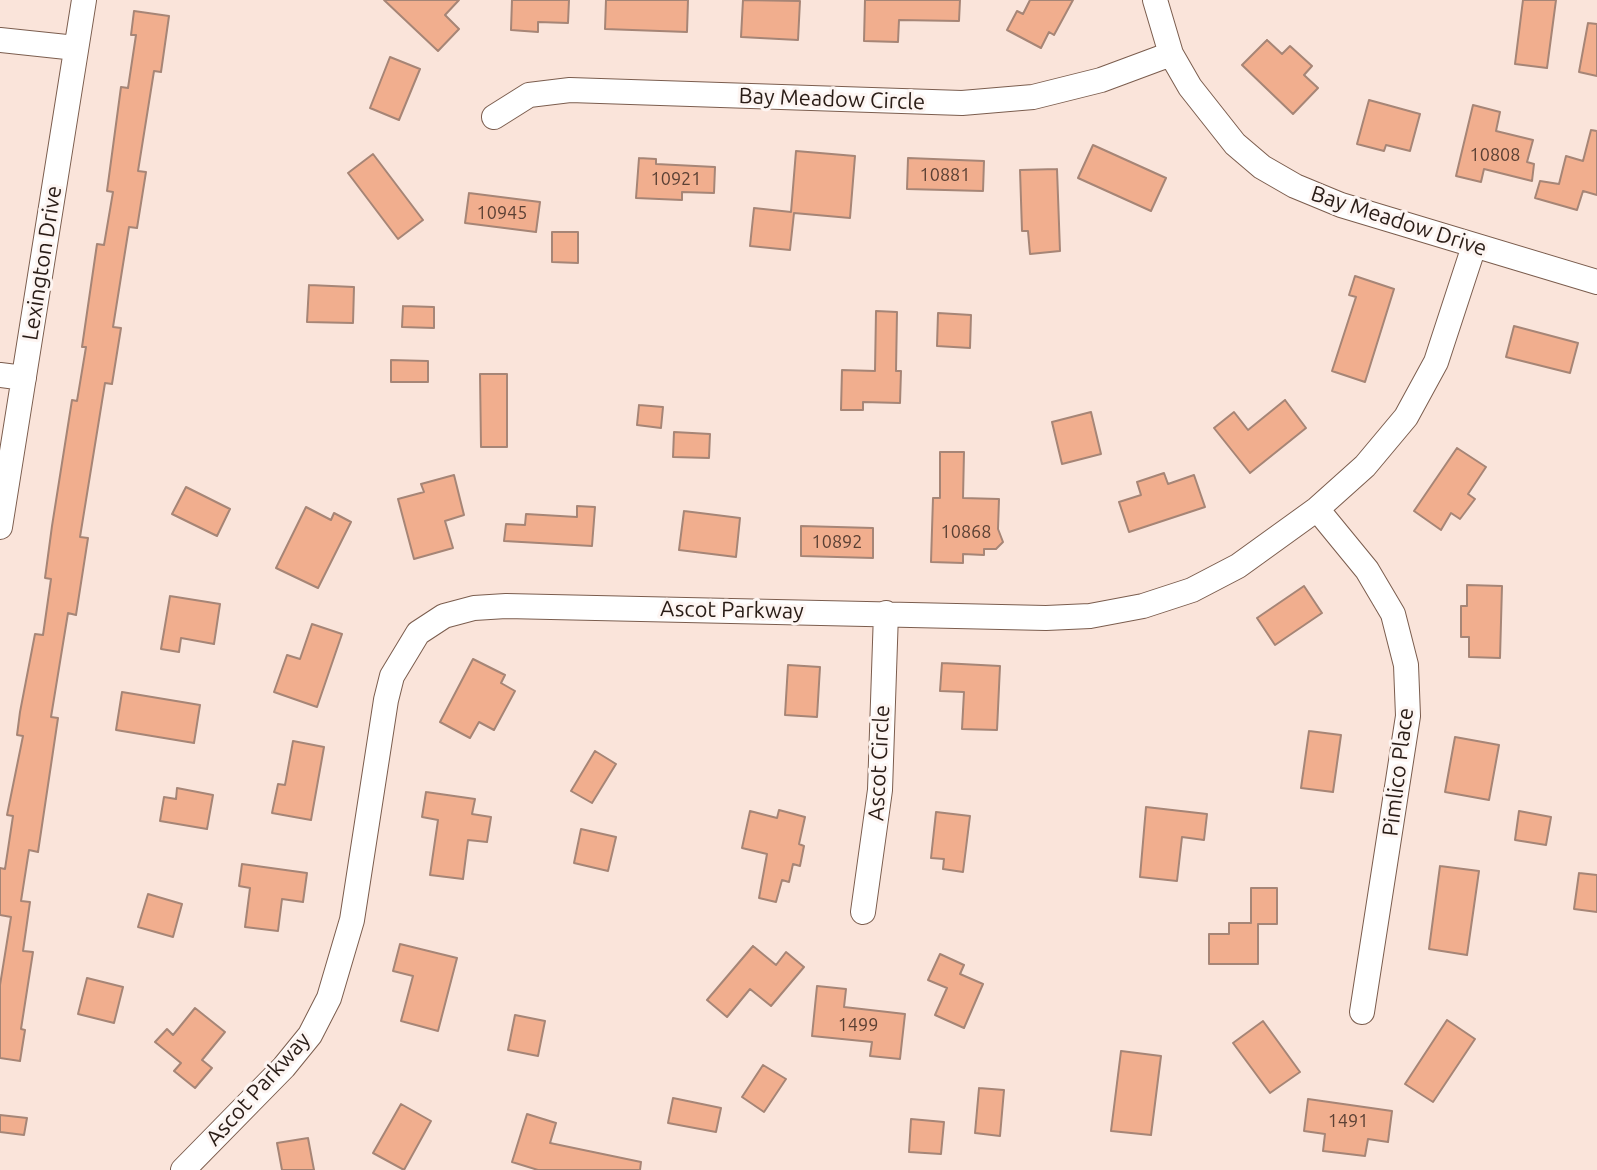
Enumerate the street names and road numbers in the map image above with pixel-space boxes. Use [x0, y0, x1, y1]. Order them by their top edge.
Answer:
street label: Bay Meadow Circle [738, 83, 926, 115]
street label: Bay Meadow Drive [1308, 180, 1490, 262]
street label: Lexington Drive [17, 184, 67, 342]
street label: Ascot Parkway [660, 596, 804, 624]
street label: Ascot Circle [863, 704, 895, 822]
street label: Pimlico Place [1377, 706, 1419, 838]
street label: Ascot Parkway [200, 1027, 316, 1151]

